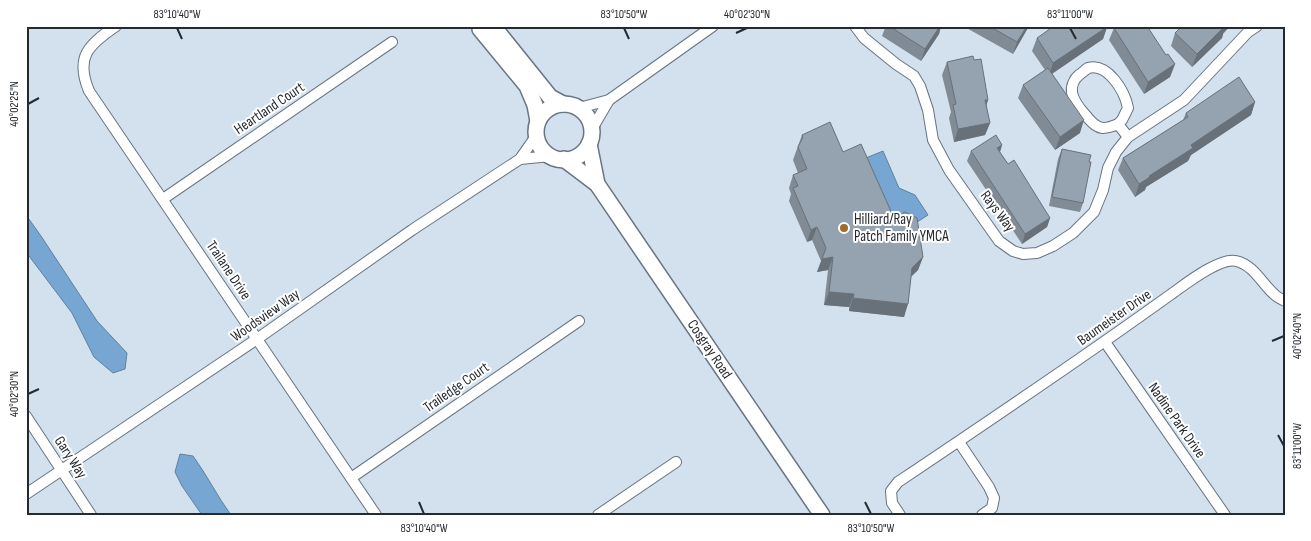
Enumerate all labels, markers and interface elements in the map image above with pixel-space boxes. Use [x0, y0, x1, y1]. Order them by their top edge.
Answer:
text: 83°10'40"W [154, 7, 201, 22]
text: 83°10'50"W [601, 7, 648, 22]
text: 40°02'30"N [724, 7, 770, 22]
text: 83°11'00"W [1047, 7, 1093, 22]
street label: Heartland Court [230, 78, 308, 139]
text: 40°02'25"N [7, 81, 22, 127]
street label: Rays Way [976, 187, 1019, 236]
place label: Hilliard/Ray Patch Family YMCA [854, 210, 949, 246]
marker: Hilliard/Ray Patch Family YMCA [838, 222, 850, 234]
street label: Trailane Drive [202, 237, 255, 303]
street label: Woodsview Way [227, 285, 304, 346]
street label: Baumeister Drive [1074, 285, 1155, 350]
text: 40°02'40"N [1290, 313, 1305, 359]
street label: Cosgray Road [683, 316, 736, 383]
street label: Trailedge Court [420, 358, 493, 417]
text: 40°02'30"N [7, 371, 22, 417]
street label: Nadine Park Drive [1144, 379, 1210, 462]
text: 83°11'00"W [1290, 423, 1305, 469]
street label: Gary Way [50, 433, 91, 482]
text: 83°10'40"W [401, 521, 448, 536]
text: 83°10'50"W [848, 521, 895, 536]

